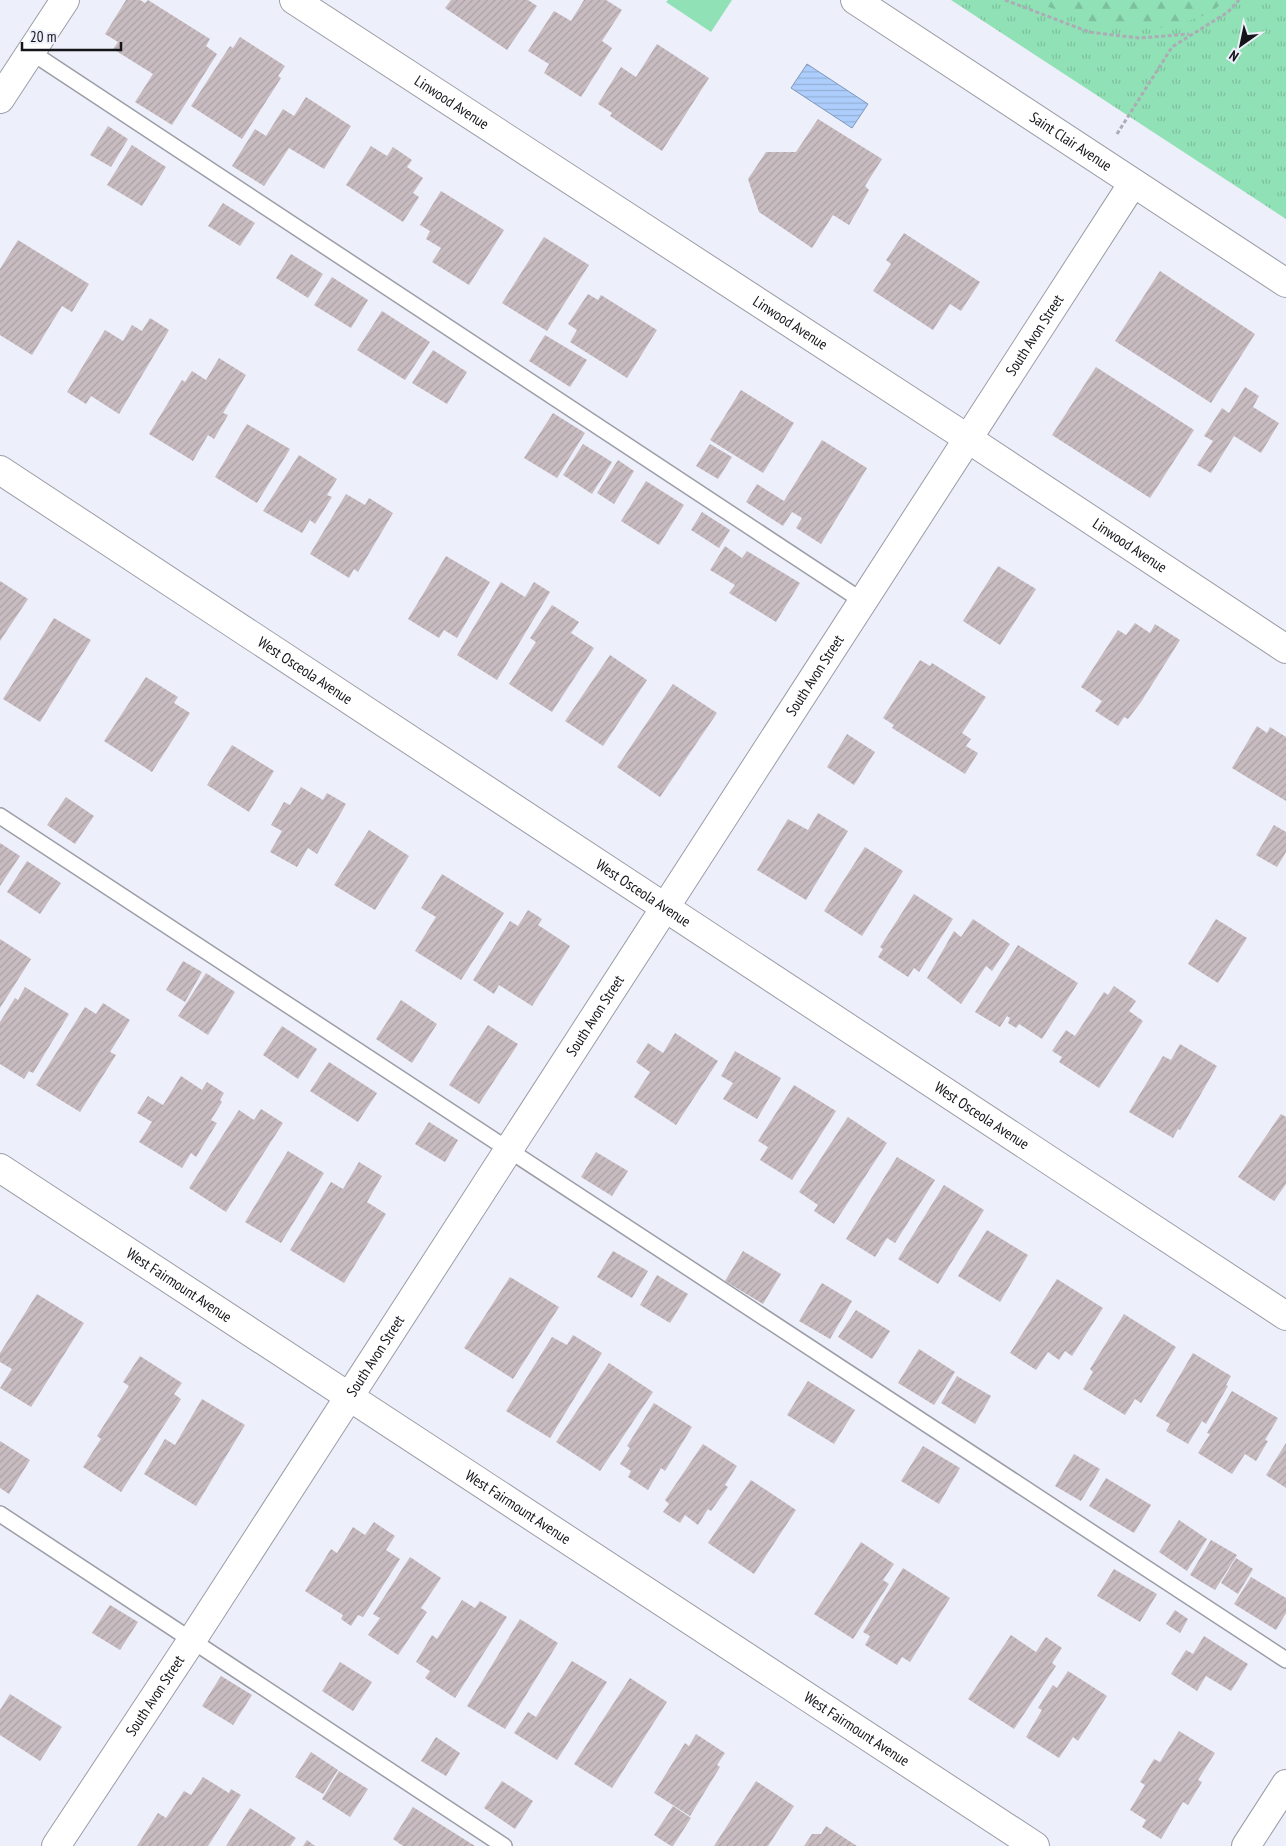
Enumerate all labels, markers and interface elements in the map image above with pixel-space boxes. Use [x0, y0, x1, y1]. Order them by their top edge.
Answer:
scale bar [22, 20, 121, 52]
north arrow [1216, 20, 1266, 70]
text: 20 m [30, 27, 56, 46]
text: N [1226, 46, 1242, 66]
street label: Linwood Avenue [411, 71, 493, 133]
street label: Saint Clair Avenue [1026, 107, 1116, 175]
street label: Linwood Avenue [750, 291, 831, 354]
street label: South Avon Street [1001, 291, 1067, 379]
street label: Linwood Avenue [1089, 514, 1171, 577]
street label: South Avon Street [781, 631, 848, 719]
street label: West Osceola Avenue [254, 632, 356, 708]
street label: West Osceola Avenue [593, 855, 694, 931]
street label: South Avon Street [562, 971, 628, 1060]
street label: West Osceola Avenue [931, 1077, 1033, 1153]
street label: West Fairmount Avenue [123, 1243, 236, 1326]
street label: South Avon Street [342, 1312, 408, 1400]
street label: West Fairmount Avenue [462, 1465, 574, 1548]
street label: South Avon Street [121, 1652, 188, 1739]
street label: West Fairmount Avenue [801, 1687, 913, 1770]

